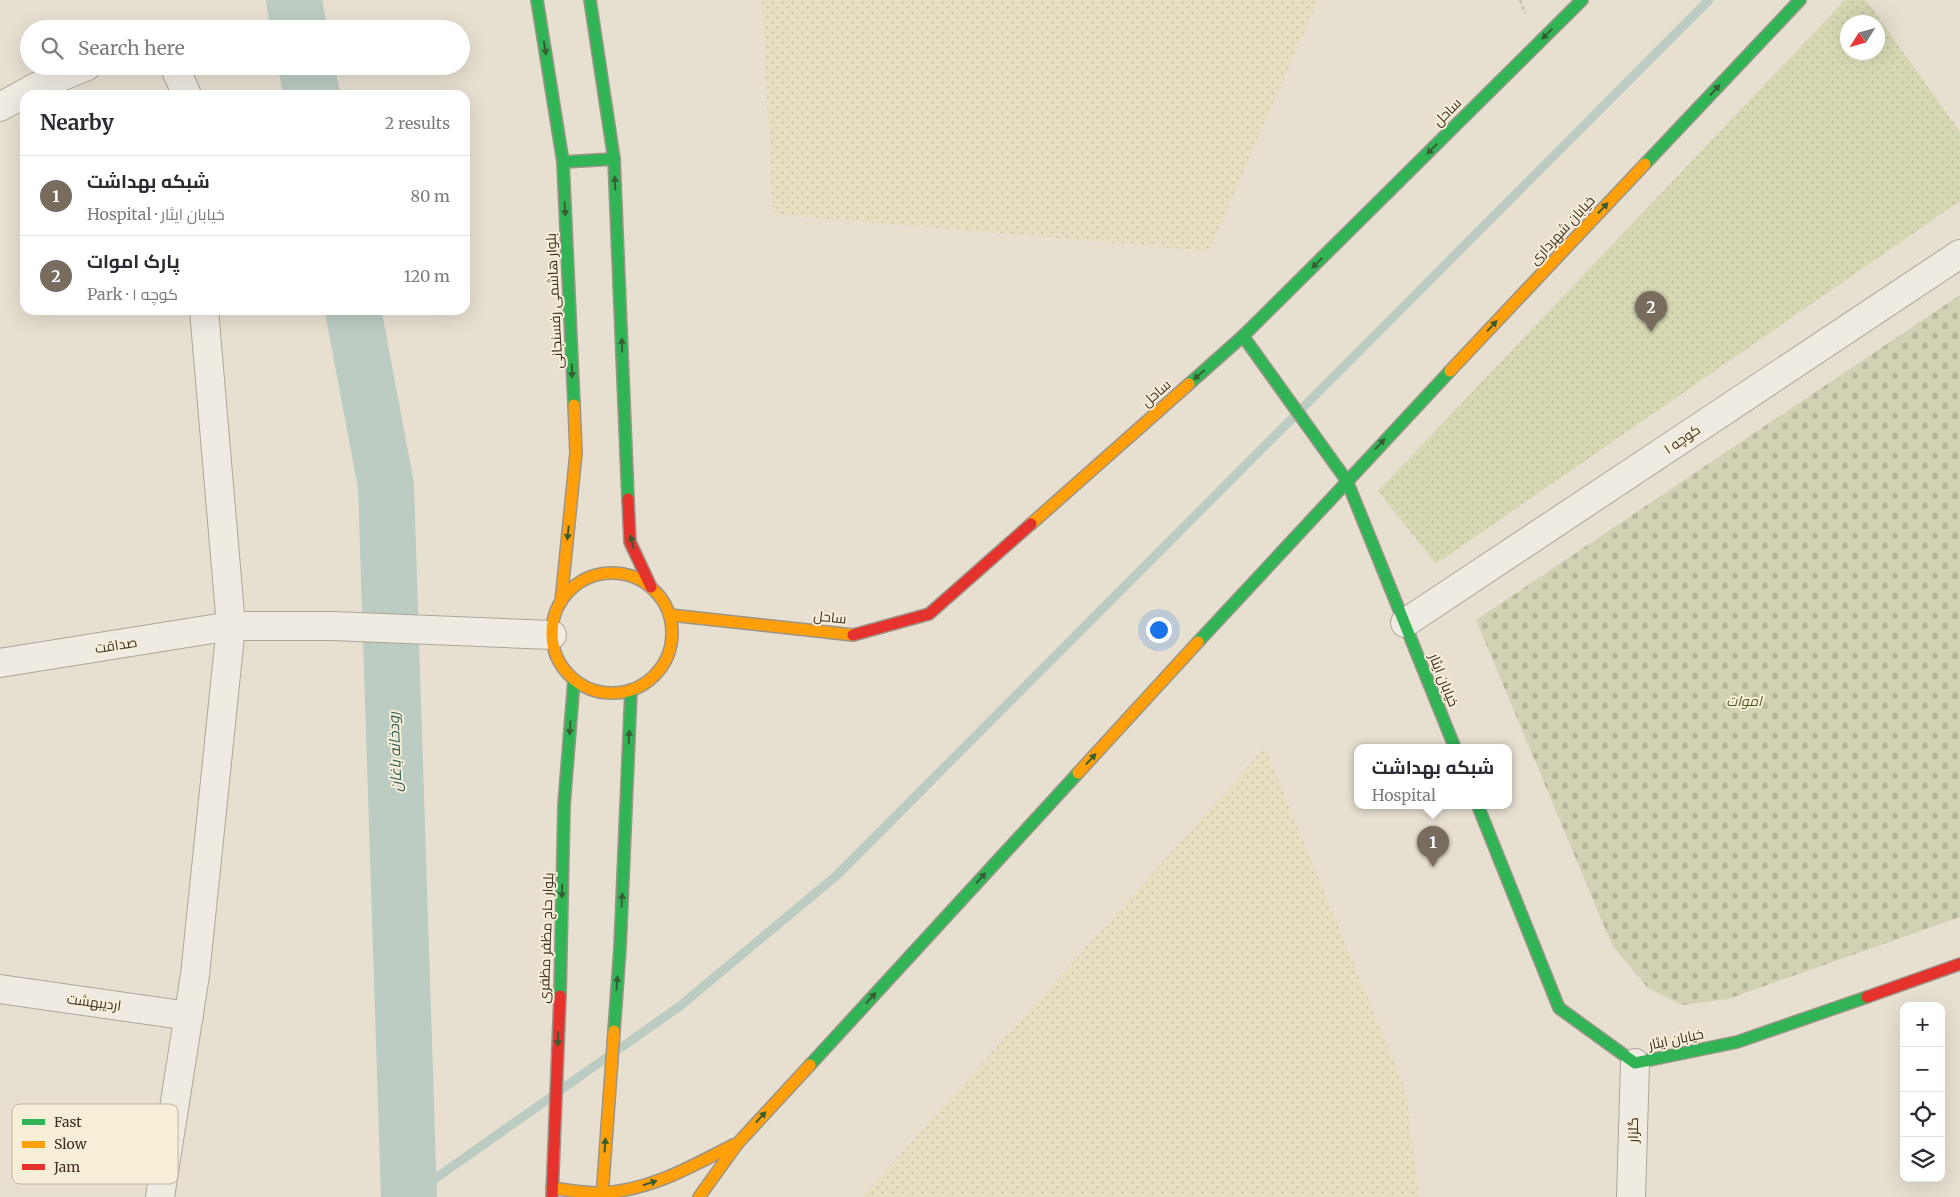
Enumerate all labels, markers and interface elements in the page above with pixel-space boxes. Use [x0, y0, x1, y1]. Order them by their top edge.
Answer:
north arrow [1840, 15, 1885, 60]
search box [20, 20, 470, 75]
one-way arrow [1541, 28, 1553, 40]
icon: search [38, 34, 66, 62]
text: Search here [78, 36, 185, 60]
one-way arrow [541, 40, 549, 56]
one-way arrow [1709, 84, 1721, 96]
street label: ساحل [1429, 94, 1465, 130]
text: Nearby [40, 109, 114, 136]
text: 2 results [385, 113, 450, 133]
one-way arrow [1426, 142, 1438, 154]
text: شبکه بهداشت [87, 169, 210, 193]
one-way arrow [611, 174, 619, 190]
text: 1 [52, 186, 60, 206]
text: 80 m [411, 186, 450, 206]
street label: خیابان شهرداری [1525, 192, 1599, 268]
one-way arrow [561, 201, 569, 217]
one-way arrow [1597, 203, 1609, 215]
text: Hospital · خیابان ایثار [87, 204, 225, 224]
street label: بلوار هاشمی رفسنجانی [541, 233, 567, 369]
text: پارک اموات [87, 249, 180, 273]
one-way arrow [1311, 257, 1323, 269]
text: 2 [51, 266, 61, 286]
text: 120 m [404, 266, 450, 286]
text: Park · کوچه ۱ [87, 284, 178, 304]
pin: 2 [1635, 291, 1667, 332]
one-way arrow [1486, 321, 1498, 333]
one-way arrow [618, 337, 626, 353]
one-way arrow [569, 364, 577, 380]
one-way arrow [1193, 369, 1205, 381]
street label: ساحل [1138, 375, 1174, 411]
street label: کوچه ۱ [1660, 420, 1704, 459]
one-way arrow [1374, 439, 1386, 451]
one-way arrow [564, 526, 572, 542]
one-way arrow [628, 534, 636, 549]
street label: ساحل [813, 606, 847, 628]
your location [1146, 617, 1172, 643]
street label: صداقت [94, 633, 138, 657]
street label: خیابان ایثار [1425, 650, 1463, 709]
park label: اموات [1726, 692, 1763, 710]
water label: رودخانه باغان [384, 711, 405, 792]
one-way arrow [566, 721, 574, 737]
one-way arrow [626, 729, 634, 745]
popup [1354, 744, 1512, 809]
one-way arrow [1086, 752, 1097, 765]
text: شبکه بهداشت [1372, 755, 1494, 779]
text: Hospital [1372, 785, 1436, 805]
pin: 1 [1417, 826, 1449, 867]
street label: بلوار حاج مظفر مظفری [535, 872, 557, 1004]
one-way arrow [976, 872, 987, 885]
one-way arrow [558, 883, 566, 899]
one-way arrow [618, 891, 626, 907]
one-way arrow [613, 974, 621, 990]
street label: اردیبهشت [66, 989, 122, 1015]
one-way arrow [865, 992, 877, 1004]
map controls [1900, 1002, 1945, 1182]
button: + [1900, 1002, 1945, 1047]
street label: خیابان ایثار [1646, 1024, 1705, 1054]
one-way arrow [554, 1031, 562, 1047]
button: − [1900, 1047, 1945, 1092]
button: locate [1900, 1092, 1945, 1137]
legend [12, 1104, 178, 1184]
one-way arrow [755, 1112, 767, 1124]
text: Fast [54, 1113, 82, 1131]
street label: گلزار [1624, 1117, 1642, 1144]
text: Slow [54, 1135, 87, 1153]
one-way arrow [602, 1136, 610, 1152]
button: layers [1900, 1137, 1945, 1182]
text: Jam [53, 1158, 80, 1176]
one-way arrow [642, 1178, 657, 1186]

